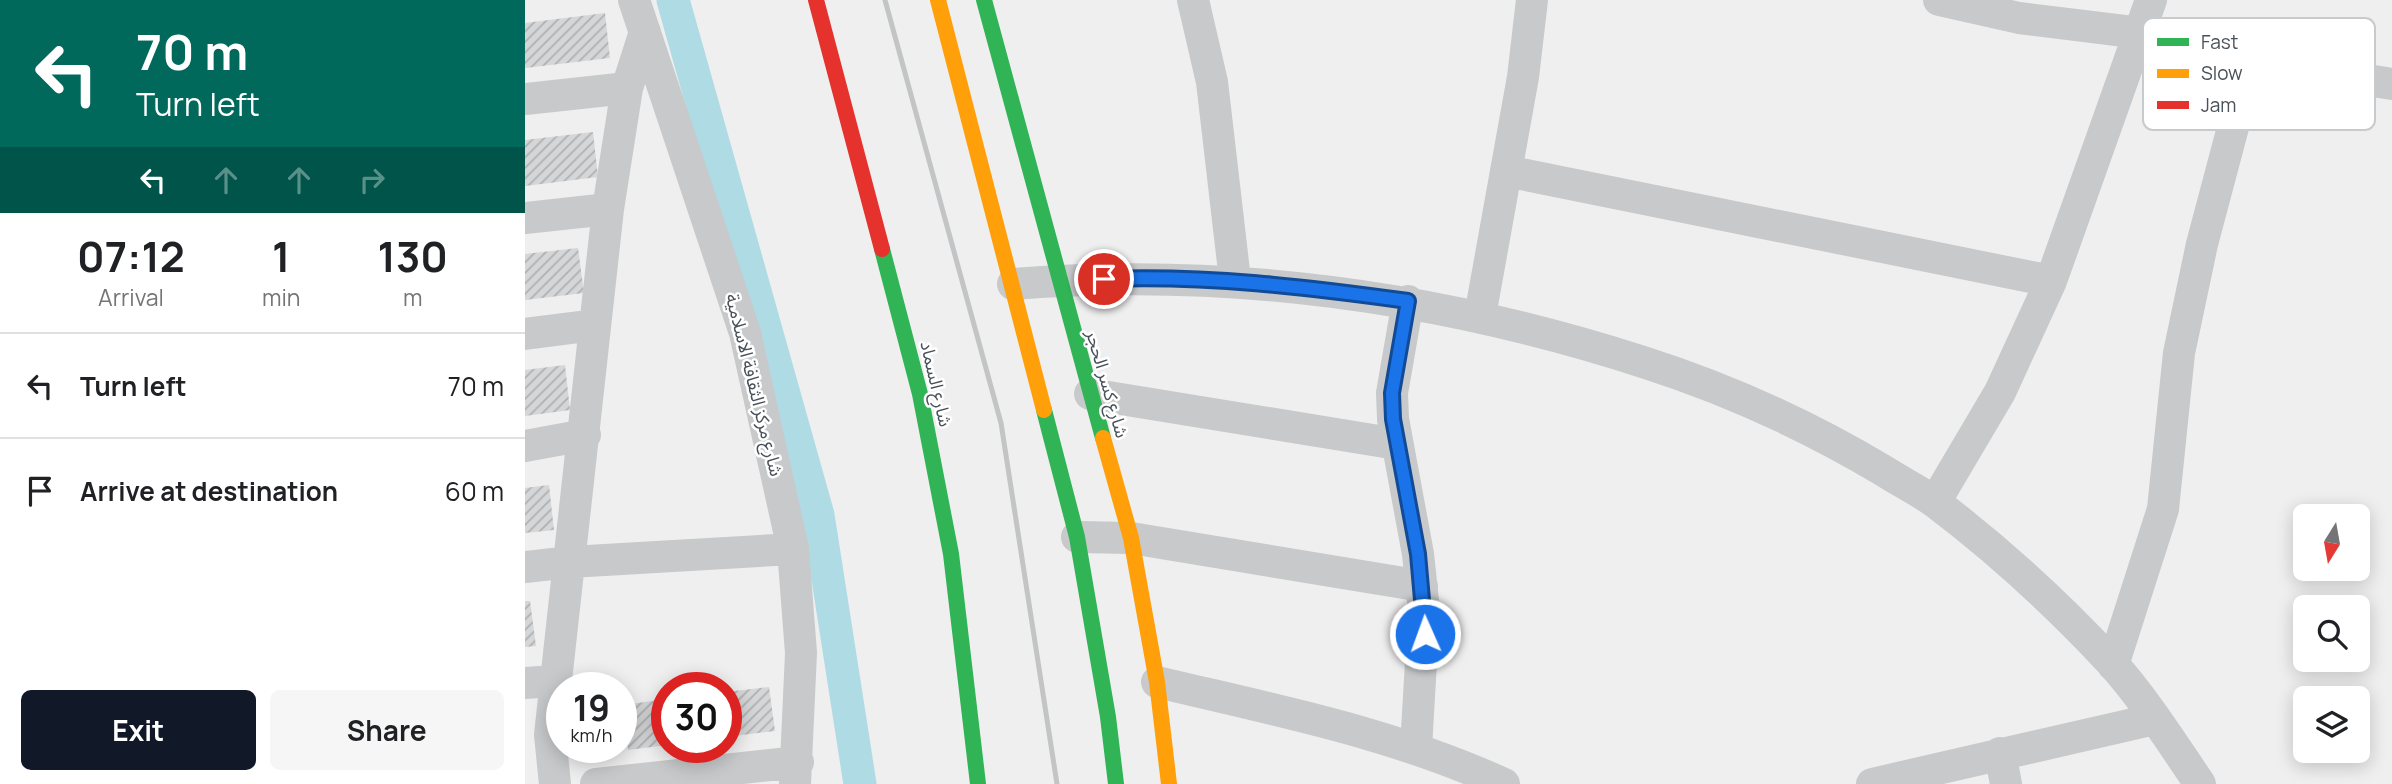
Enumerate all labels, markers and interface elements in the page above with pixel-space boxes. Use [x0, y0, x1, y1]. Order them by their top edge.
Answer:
text: 70 m [136, 18, 248, 85]
legend [2143, 18, 2375, 130]
icon: left [21, 28, 112, 119]
text: Fast [2201, 29, 2238, 55]
text: Slow [2201, 60, 2243, 86]
text: Turn left [136, 82, 260, 126]
text: Jam [2201, 92, 2236, 118]
icon: left [134, 161, 172, 199]
icon: ahead [207, 161, 245, 199]
icon: ahead [280, 161, 318, 199]
icon: right [353, 161, 391, 199]
text: 07:12 [77, 227, 185, 285]
text: 1 [272, 227, 290, 285]
text: 130 [377, 227, 448, 285]
pin [1074, 249, 1134, 309]
icon: arrive [1085, 260, 1123, 298]
text: Arrival [98, 281, 164, 313]
text: min [262, 281, 300, 313]
text: m [403, 281, 422, 313]
street label: شارع مركز الثقافة الاسلامية [718, 291, 789, 479]
street label: شارع كسر الحجر [1078, 326, 1135, 441]
street label: شارع السماد [913, 339, 958, 430]
icon: left [21, 367, 59, 405]
text: Turn left [80, 368, 187, 404]
text: 70 m [448, 368, 504, 404]
icon: arrive [21, 472, 59, 510]
text: Arrive at destination [80, 473, 338, 509]
text: 60 m [445, 473, 504, 509]
north arrow [2293, 504, 2369, 581]
map controls [2293, 504, 2370, 763]
button: search [2293, 595, 2370, 672]
position arrow [1388, 597, 1462, 671]
speed limit sign: 30 [651, 672, 742, 763]
text: 19 [573, 684, 610, 732]
button: layers [2293, 686, 2370, 763]
button: Exit [21, 690, 256, 770]
button: Share [270, 690, 504, 770]
text: km/h [571, 723, 612, 747]

